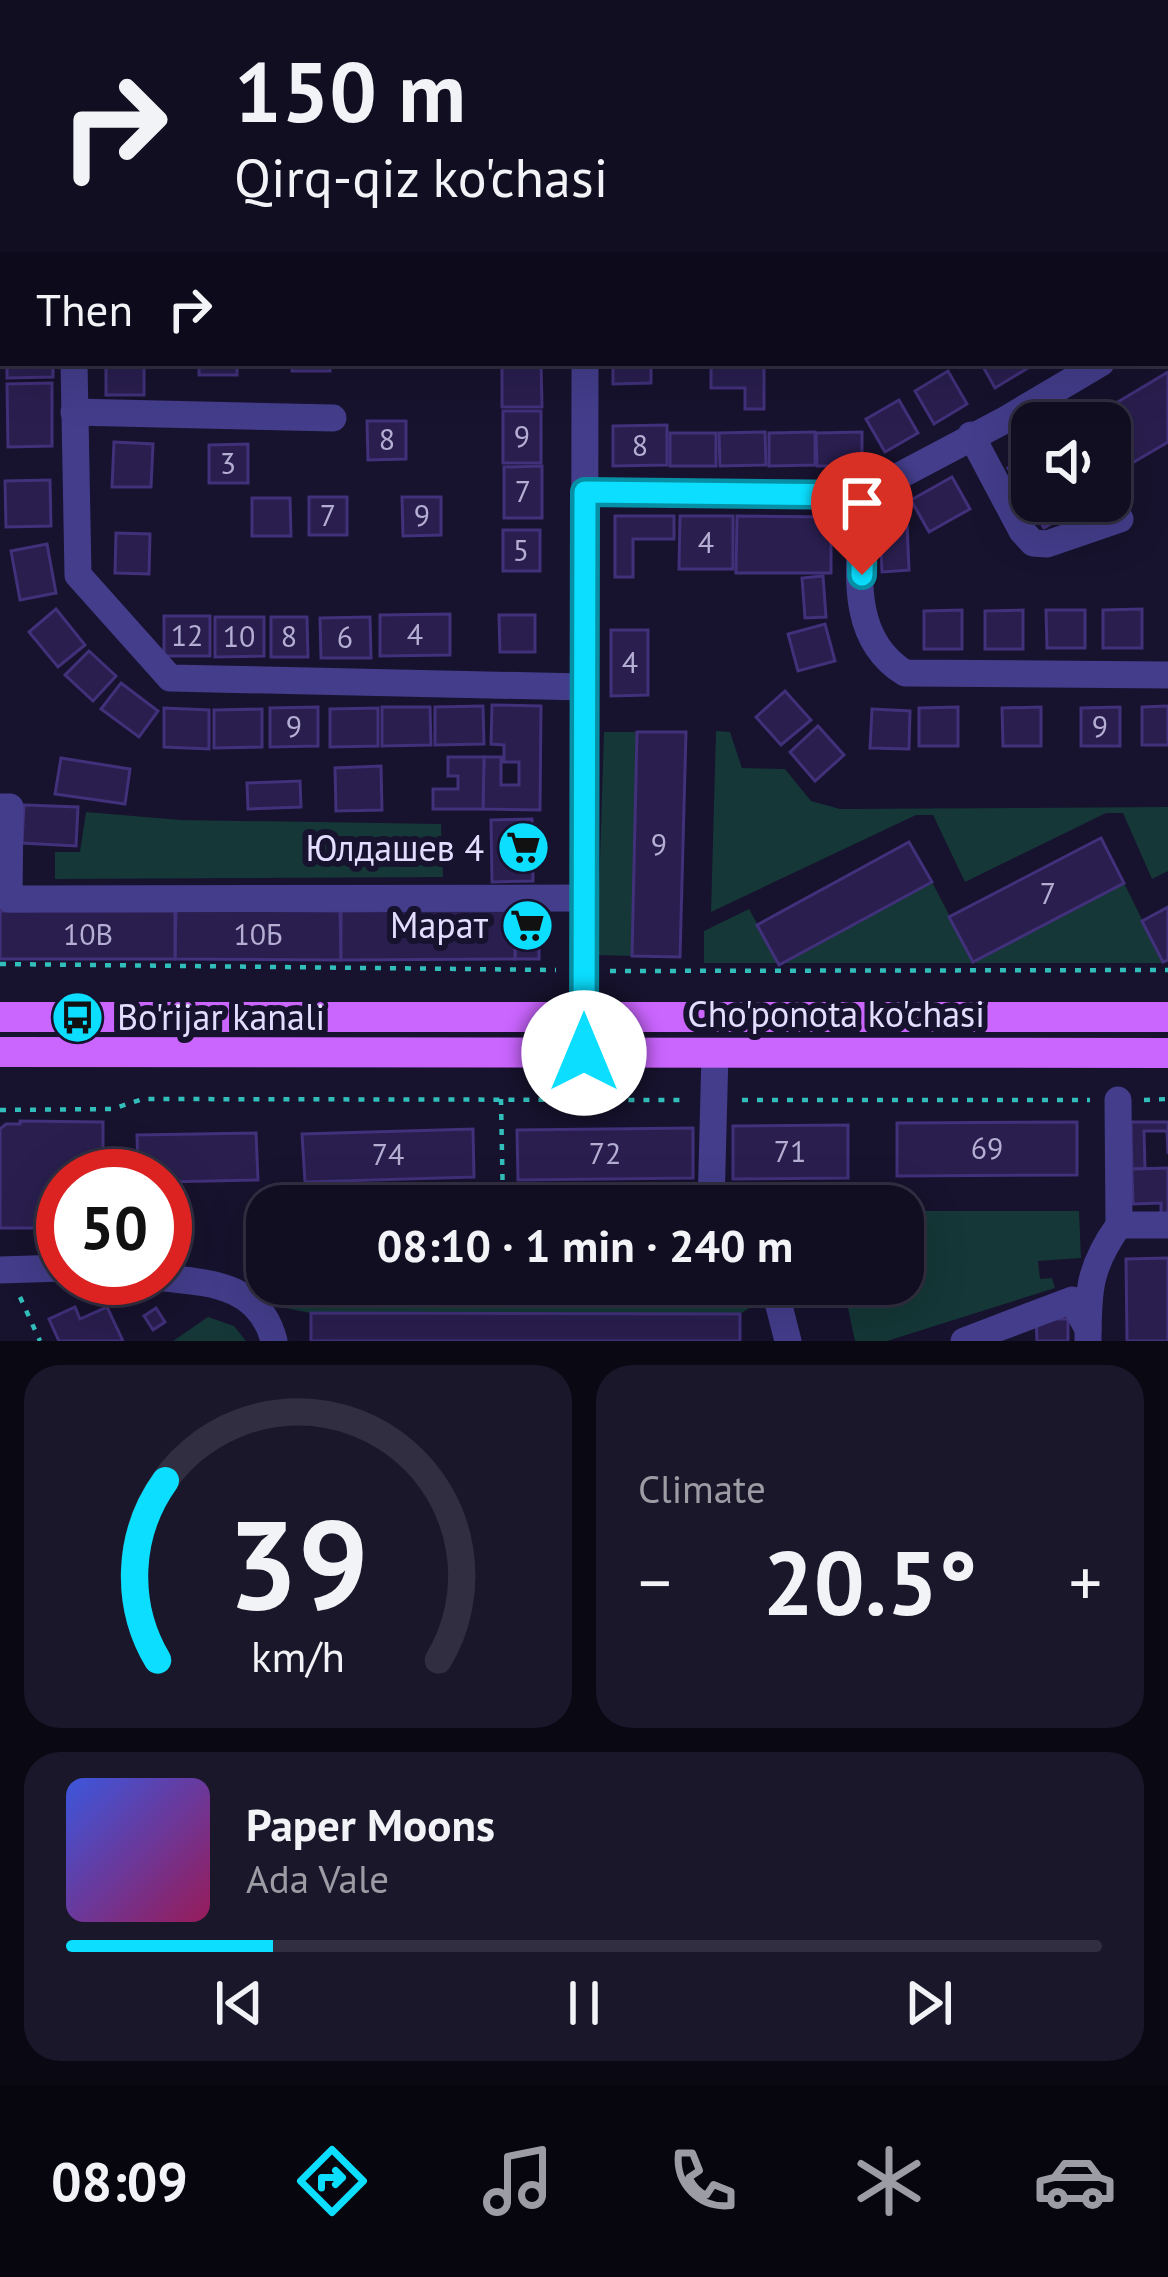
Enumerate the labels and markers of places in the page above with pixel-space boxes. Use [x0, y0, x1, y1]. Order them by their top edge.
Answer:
pin [811, 452, 913, 575]
supermarket icon: Юлдашев 4 [495, 820, 551, 876]
place label: Юлдашев 4 [306, 824, 484, 871]
supermarket icon: Марат [499, 897, 555, 953]
place label: Марат [390, 901, 489, 948]
bus stop icon: Bo'rijar kanali [50, 989, 106, 1045]
place label: Bo'rijar kanali [117, 993, 325, 1040]

